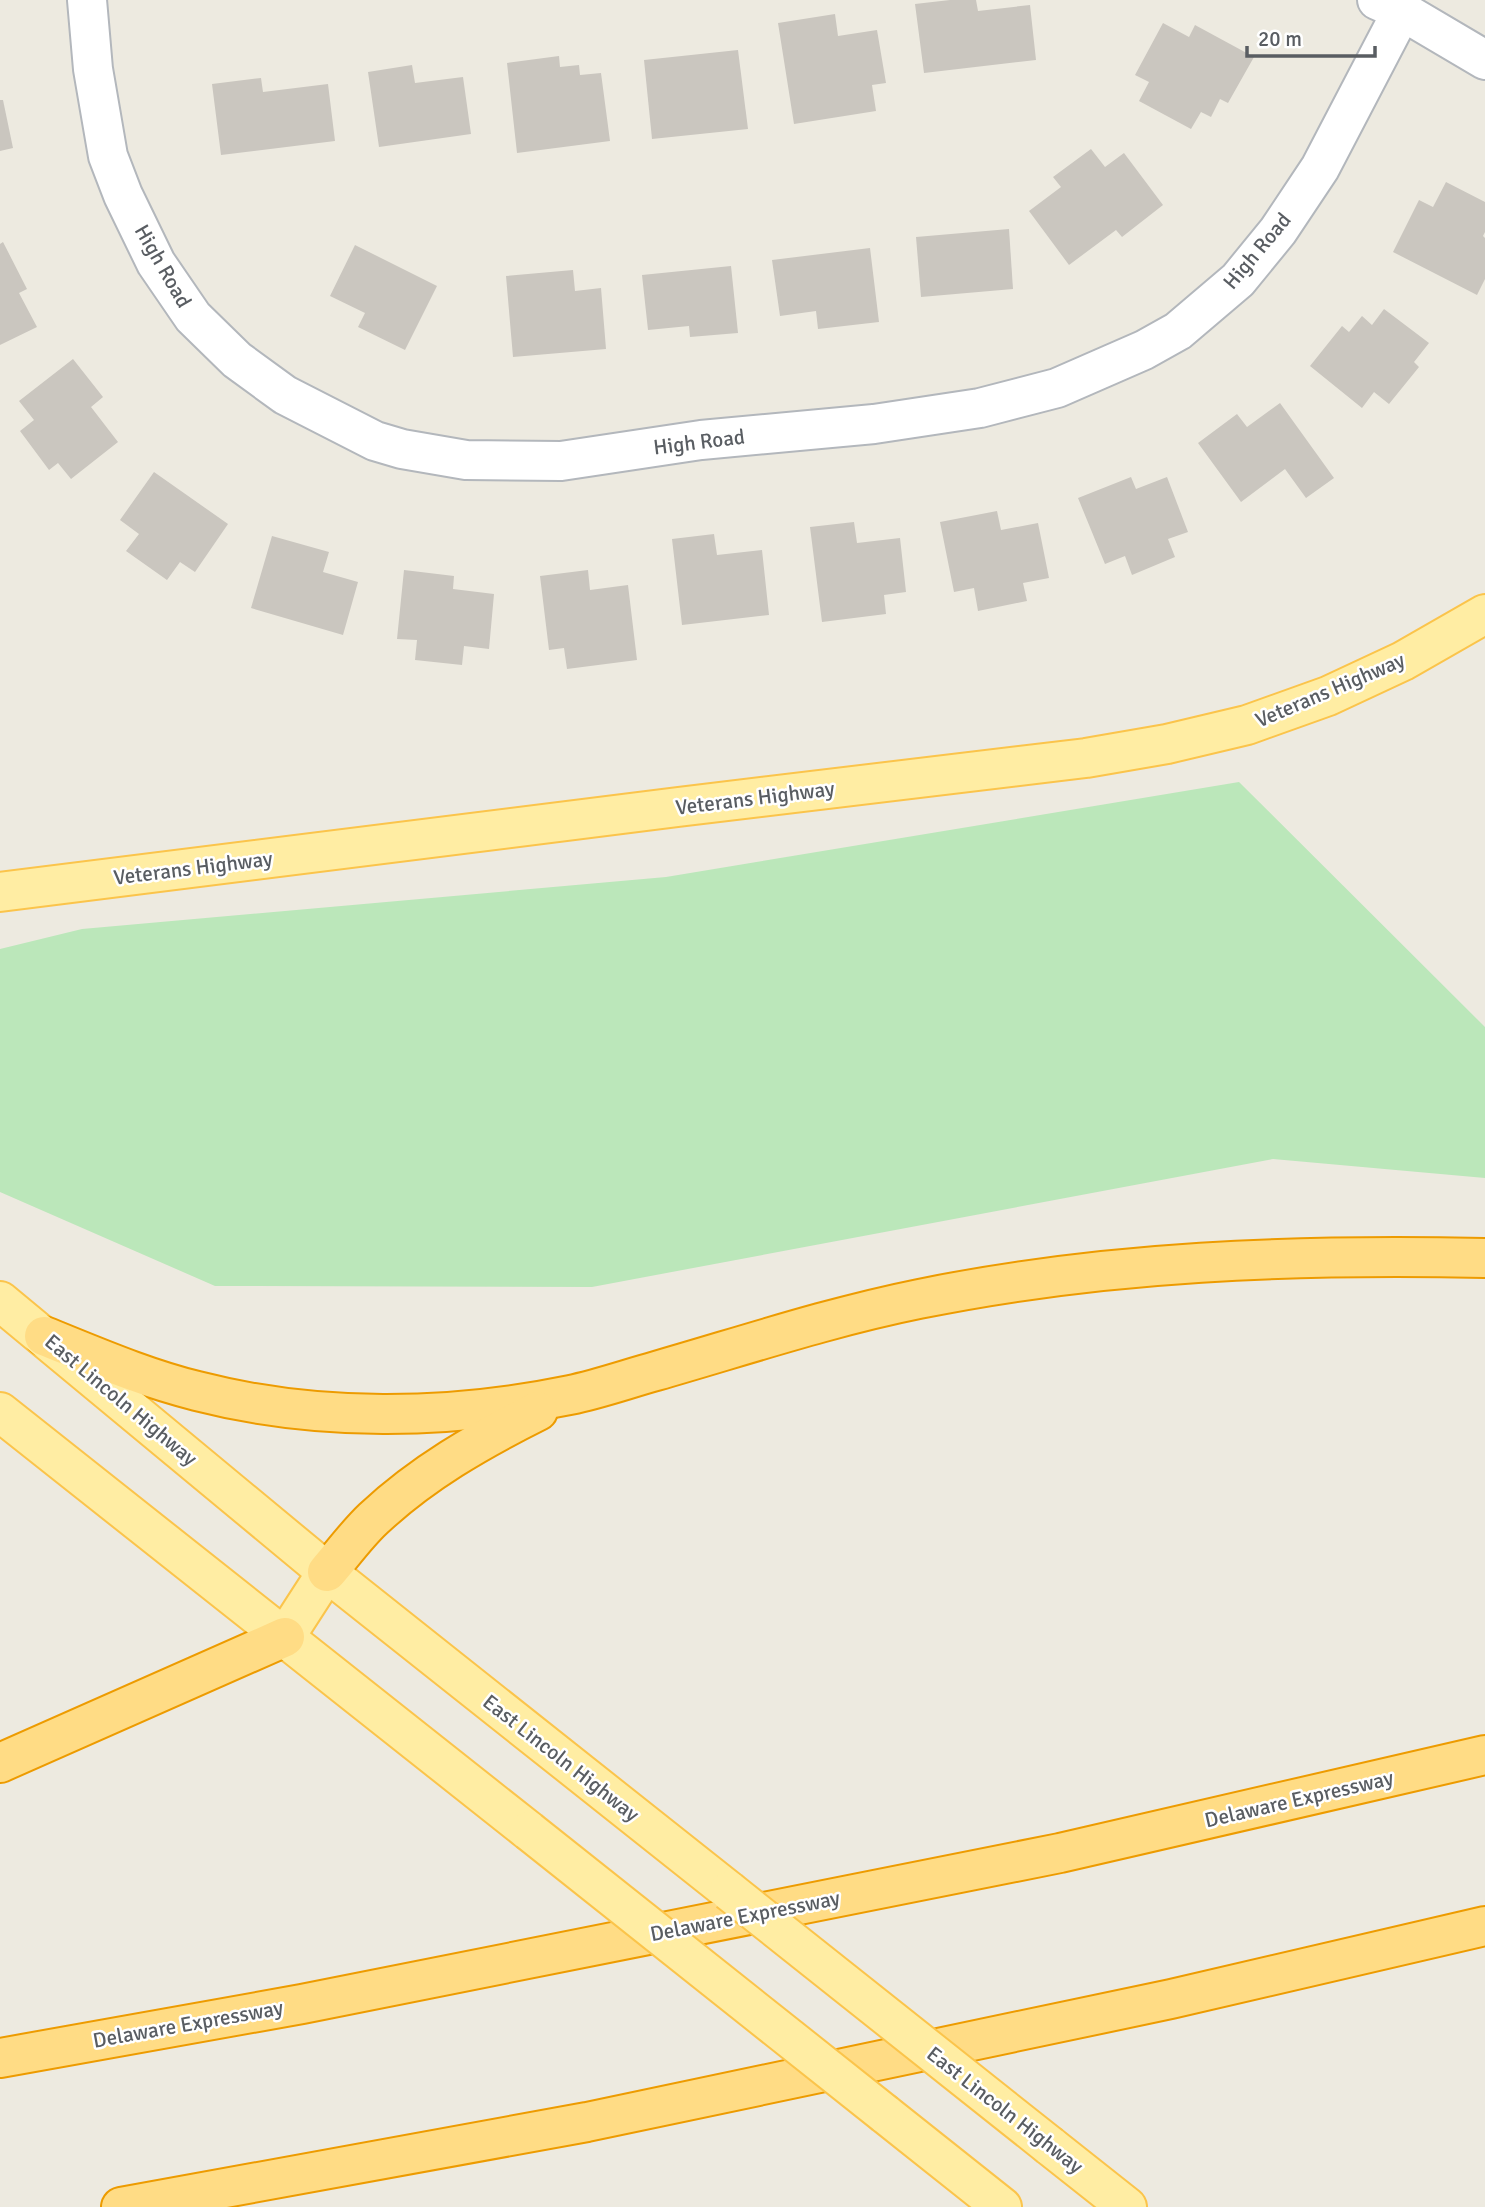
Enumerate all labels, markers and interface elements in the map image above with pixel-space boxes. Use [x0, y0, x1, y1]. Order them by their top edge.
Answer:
scale bar [1247, 14, 1375, 58]
text: 20 m [1258, 26, 1302, 52]
street label: High Road [1217, 207, 1297, 295]
street label: High Road [129, 220, 197, 312]
street label: High Road [652, 423, 746, 461]
street label: Veterans Highway [1251, 647, 1409, 733]
street label: Veterans Highway [674, 775, 836, 821]
street label: Veterans Highway [112, 845, 274, 891]
street label: East Lincoln Highway [39, 1329, 203, 1472]
street label: East Lincoln Highway [478, 1689, 645, 1827]
street label: Delaware Expressway [1202, 1765, 1396, 1833]
street label: Delaware Expressway [648, 1885, 842, 1947]
street label: Delaware Expressway [91, 1994, 285, 2054]
street label: East Lincoln Highway [922, 2041, 1089, 2179]

